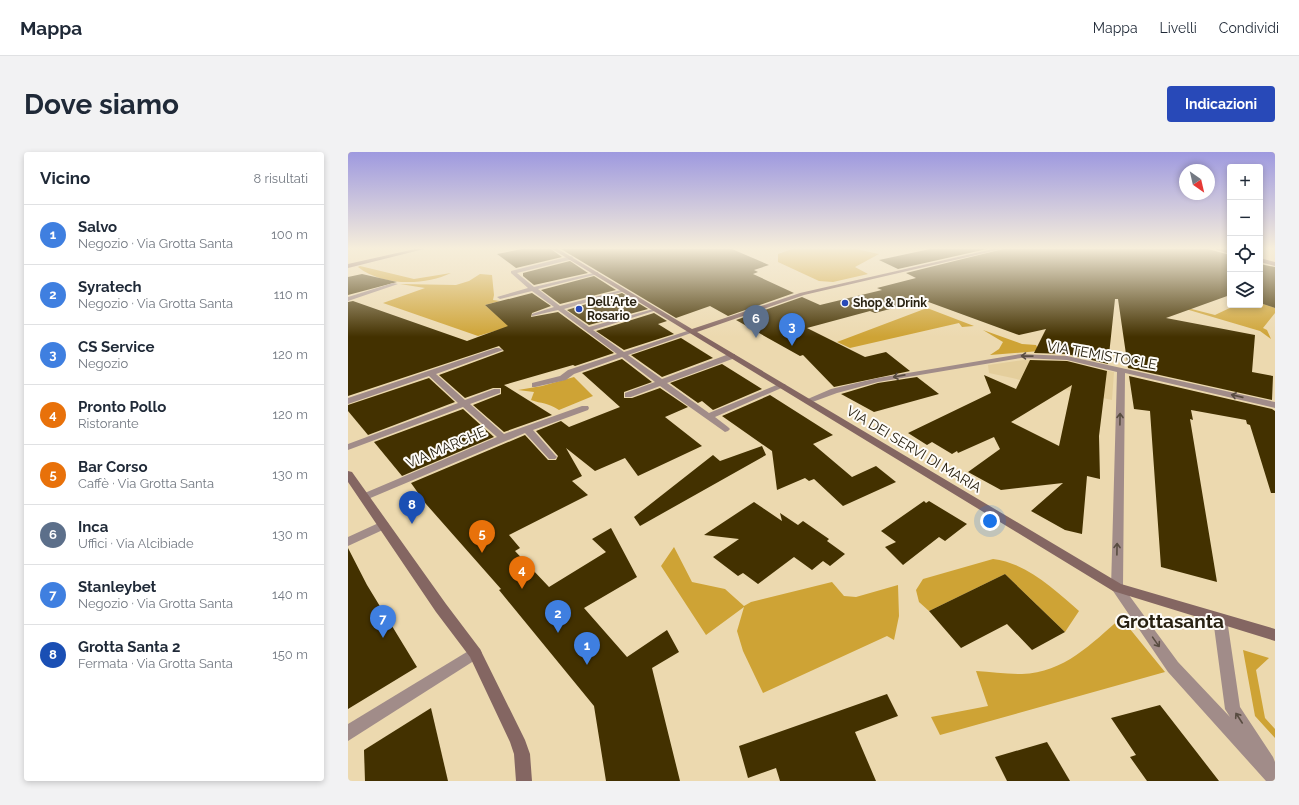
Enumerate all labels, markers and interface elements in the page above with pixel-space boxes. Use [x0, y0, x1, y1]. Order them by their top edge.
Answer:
text: Mappa [20, 17, 82, 39]
text: Mappa [1093, 20, 1138, 36]
text: Livelli [1160, 20, 1197, 36]
text: Condividi [1219, 20, 1279, 36]
button: Indicazioni [1167, 86, 1275, 122]
text: Dove siamo [24, 88, 179, 121]
north arrow [1179, 164, 1215, 200]
map controls [1227, 164, 1263, 308]
button: + [1227, 164, 1263, 200]
text: Vicino [40, 168, 90, 188]
text: 8 risultati [253, 171, 308, 186]
button: − [1227, 200, 1263, 236]
text: Salvo [78, 218, 117, 236]
text: 1 [50, 227, 56, 242]
text: 100 m [271, 227, 308, 242]
text: Negozio · Via Grotta Santa [78, 236, 233, 251]
button: locate [1227, 236, 1263, 272]
button: layers [1227, 272, 1263, 308]
text: Syratech [78, 278, 142, 296]
text: 2 [49, 287, 57, 302]
text: 110 m [274, 287, 308, 302]
place label: Dell'Arte Rosario [587, 295, 637, 323]
text: Negozio · Via Grotta Santa [78, 296, 233, 311]
place label: Shop & Drink [853, 296, 927, 310]
marker: Shop & Drink [840, 298, 850, 308]
marker: Dell'Arte Rosario [574, 304, 584, 314]
pin: 6 [743, 305, 769, 338]
pin: 3 [779, 313, 805, 346]
street label: VIA TEMISTOCLE [1046, 337, 1158, 373]
text: CS Service [78, 338, 155, 356]
text: 3 [49, 347, 57, 362]
text: 120 m [272, 347, 308, 362]
one-way arrow [1021, 352, 1034, 360]
text: Negozio [78, 356, 128, 371]
one-way arrow [893, 372, 906, 380]
one-way arrow [1231, 392, 1244, 400]
text: Pronto Pollo [78, 398, 166, 416]
street label: VIA DEI SERVI DI MARIA [844, 402, 985, 496]
text: 4 [49, 407, 57, 422]
text: 120 m [272, 407, 308, 422]
one-way arrow [1116, 413, 1124, 426]
text: Ristorante [78, 416, 139, 431]
street label: VIA MARCHE [404, 423, 488, 471]
text: Bar Corso [78, 458, 148, 476]
text: 5 [49, 467, 57, 482]
text: 130 m [272, 467, 308, 482]
text: Caffè · Via Grotta Santa [78, 476, 214, 491]
pin: 8 [399, 491, 425, 524]
your location [980, 511, 1000, 531]
text: Inca [78, 518, 108, 536]
pin: 5 [469, 520, 495, 553]
text: 6 [49, 527, 57, 542]
text: 130 m [272, 527, 308, 542]
text: Uffici · Via Alcibiade [78, 536, 194, 551]
one-way arrow [1114, 543, 1121, 556]
pin: 4 [509, 556, 535, 589]
text: Stanleybet [78, 578, 156, 596]
text: 7 [49, 587, 57, 602]
text: 140 m [272, 587, 308, 602]
text: Negozio · Via Grotta Santa [78, 596, 233, 611]
pin: 2 [545, 600, 571, 633]
pin: 7 [370, 605, 396, 638]
district label: Grottasanta [1116, 610, 1224, 632]
pin: 1 [574, 632, 600, 665]
one-way arrow [1151, 637, 1160, 648]
text: Grotta Santa 2 [78, 638, 180, 656]
text: 8 [49, 647, 57, 662]
text: 150 m [272, 647, 308, 662]
text: Fermata · Via Grotta Santa [78, 656, 233, 671]
one-way arrow [1235, 713, 1243, 724]

